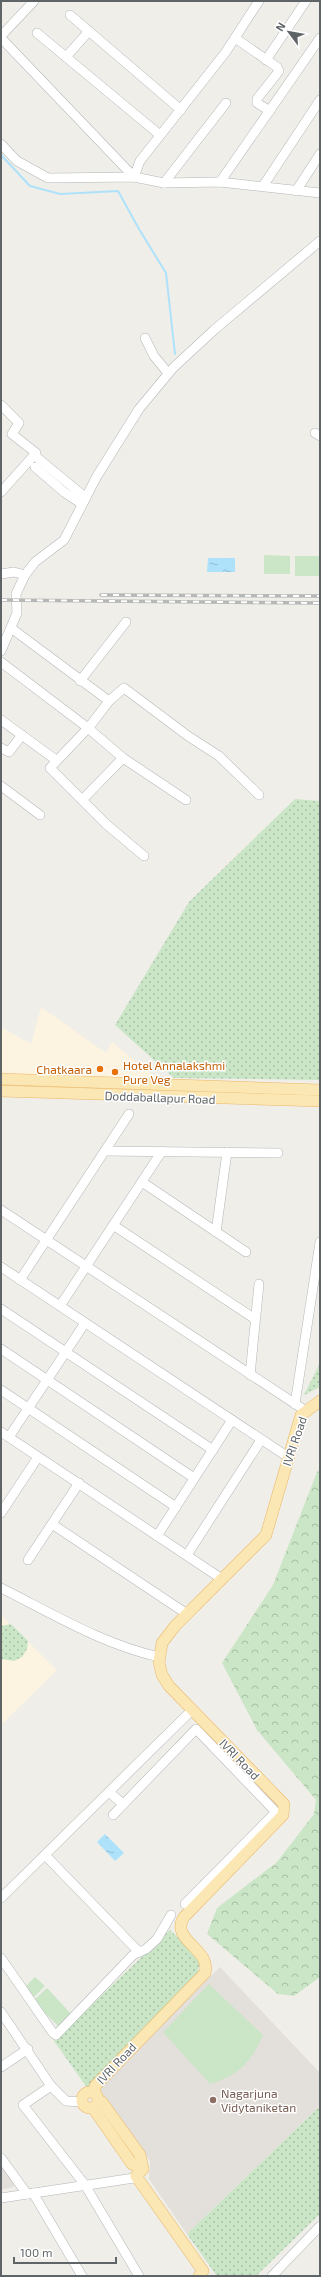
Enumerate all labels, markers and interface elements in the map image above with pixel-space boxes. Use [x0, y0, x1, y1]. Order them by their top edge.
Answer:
north arrow [269, 12, 309, 52]
text: N [272, 20, 288, 33]
place label: Hotel Annalakshmi Pure Veg [123, 1058, 225, 1086]
place label: Chatkaara [36, 1062, 92, 1076]
marker: Chatkaara [95, 1064, 105, 1074]
marker: Hotel Annalakshmi Pure Veg [110, 1067, 120, 1077]
street label: Doddaballapur Road [104, 1088, 216, 1106]
street label: IVRI Road [279, 1414, 309, 1468]
street label: IVRI Road [217, 1736, 263, 1782]
street label: IVRI Road [93, 2039, 139, 2087]
place label: Nagarjuna Vidytaniketan [221, 2086, 296, 2114]
marker: Nagarjuna Vidytaniketan [208, 2095, 218, 2105]
scale bar [14, 2239, 116, 2265]
text: 100 m [20, 2245, 52, 2259]

